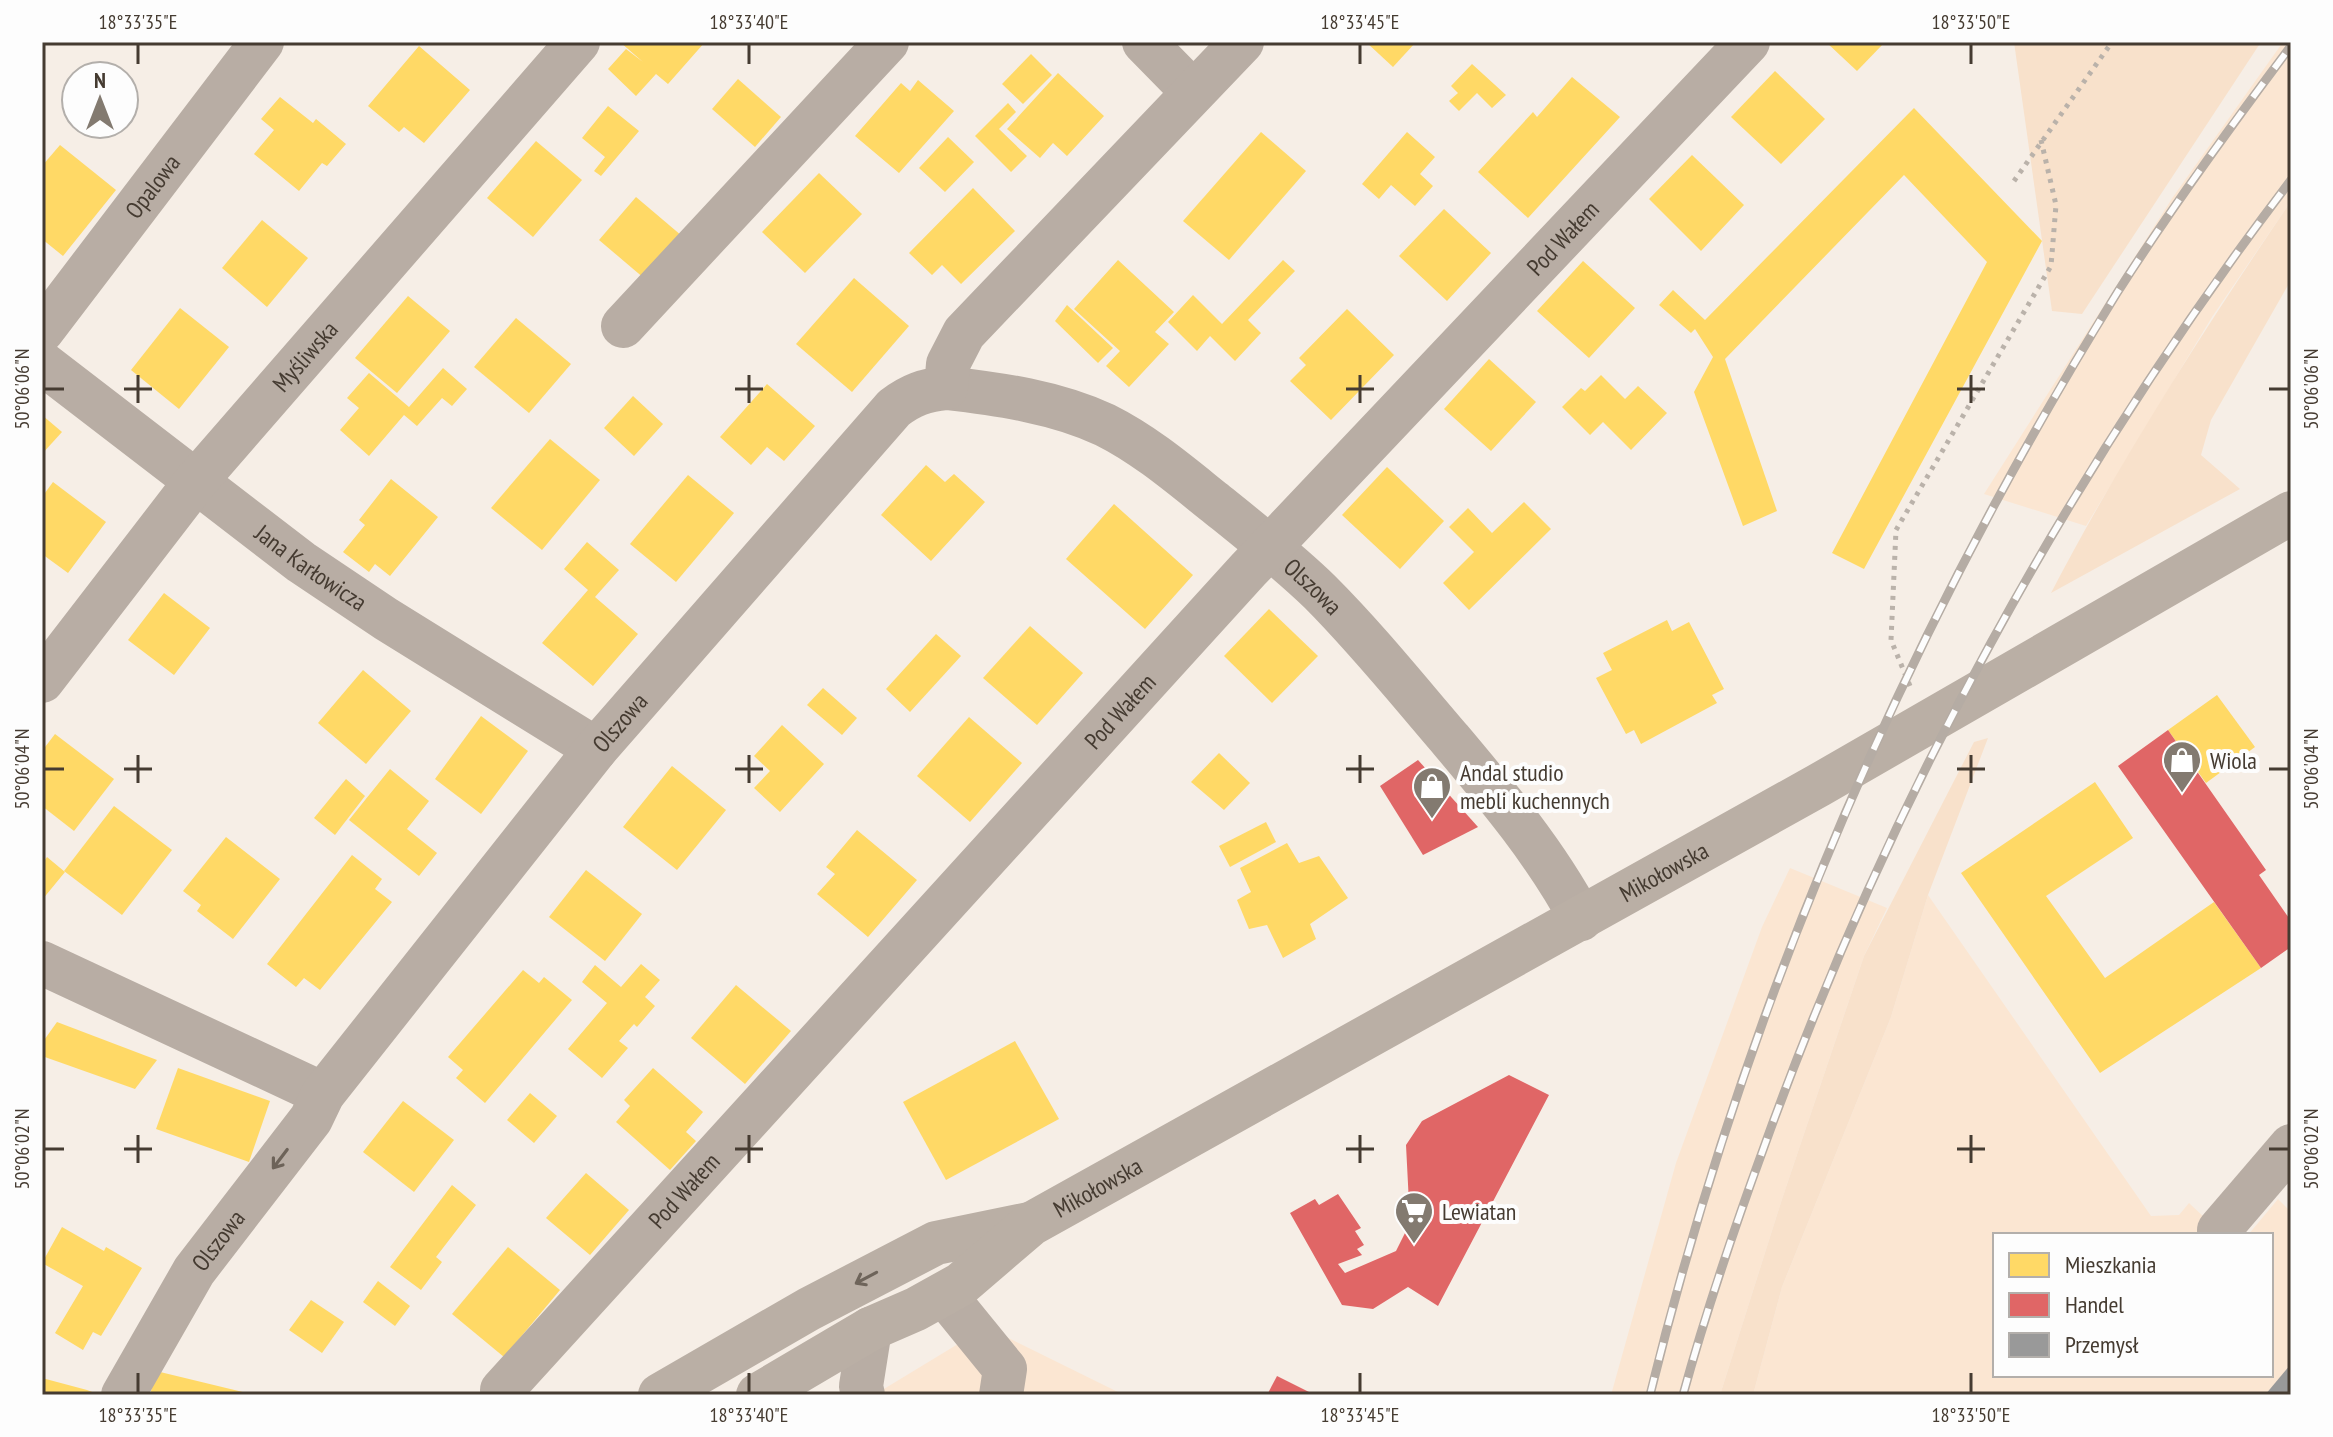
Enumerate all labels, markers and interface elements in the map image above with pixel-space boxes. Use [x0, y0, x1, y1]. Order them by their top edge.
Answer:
text: 18°33'35"E [99, 9, 177, 35]
text: 18°33'40"E [710, 9, 788, 35]
text: 18°33'45"E [1321, 9, 1399, 35]
text: 18°33'50"E [1932, 9, 2010, 35]
north arrow [60, 60, 140, 140]
text: N [94, 66, 106, 94]
street label: Opalowa [118, 148, 187, 225]
street label: Pod Wałem [1520, 194, 1605, 282]
street label: Myśliwska [265, 314, 344, 398]
text: 50°06'06"N [9, 349, 35, 429]
text: 50°06'06"N [2298, 349, 2324, 429]
street label: Jana Karłowicza [248, 516, 373, 617]
street label: Olszowa [1278, 551, 1349, 621]
street label: Pod Wałem [1077, 667, 1162, 755]
street label: Olszowa [585, 686, 654, 758]
text: 50°06'04"N [9, 729, 35, 809]
text: 50°06'04"N [2298, 729, 2324, 809]
shop icon: Wiola [2161, 739, 2203, 794]
place label: Wiola [2210, 745, 2257, 776]
place label: Andal studio mebli kuchennych [1460, 757, 1610, 816]
shop icon: Andal studio mebli kuchennych [1411, 765, 1453, 820]
street label: Mikołowska [1614, 834, 1714, 909]
text: 50°06'02"N [9, 1109, 35, 1189]
text: 50°06'02"N [2298, 1109, 2324, 1189]
street label: Pod Wałem [641, 1146, 726, 1235]
one-way arrow [271, 1148, 288, 1169]
street label: Mikołowska [1048, 1150, 1147, 1224]
supermarket icon: Lewiatan [1393, 1190, 1435, 1245]
place label: Lewiatan [1442, 1196, 1516, 1227]
street label: Olszowa [184, 1203, 251, 1277]
legend [1993, 1233, 2273, 1377]
text: Mieszkania [2065, 1249, 2156, 1280]
one-way arrow [855, 1270, 878, 1286]
text: Handel [2065, 1289, 2124, 1320]
text: Przemysł [2065, 1329, 2139, 1360]
text: 18°33'35"E [99, 1402, 177, 1428]
text: 18°33'40"E [710, 1402, 788, 1428]
text: 18°33'45"E [1321, 1402, 1399, 1428]
text: 18°33'50"E [1932, 1402, 2010, 1428]

